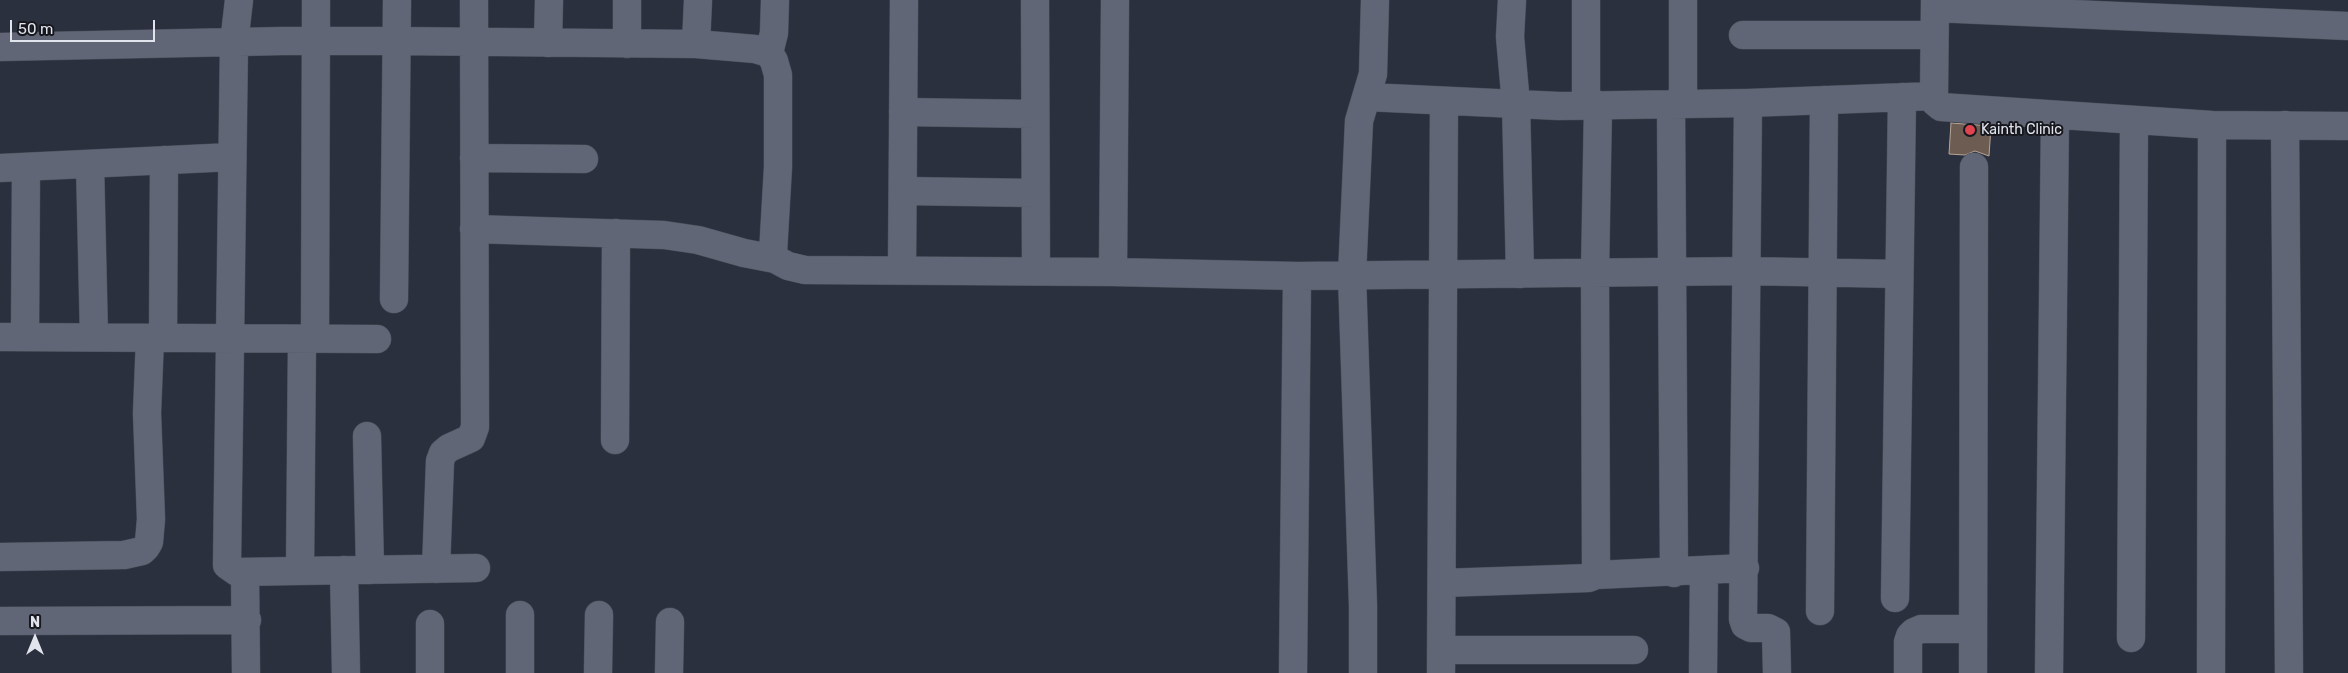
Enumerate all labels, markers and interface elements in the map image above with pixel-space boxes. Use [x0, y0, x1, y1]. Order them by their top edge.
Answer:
scale bar [12, 10, 158, 42]
text: 50 m [18, 20, 53, 38]
place label: Kainth Clinic [1981, 122, 2062, 138]
marker: Kainth Clinic [1963, 123, 1977, 137]
north arrow [10, 613, 60, 663]
text: N [30, 614, 40, 631]

